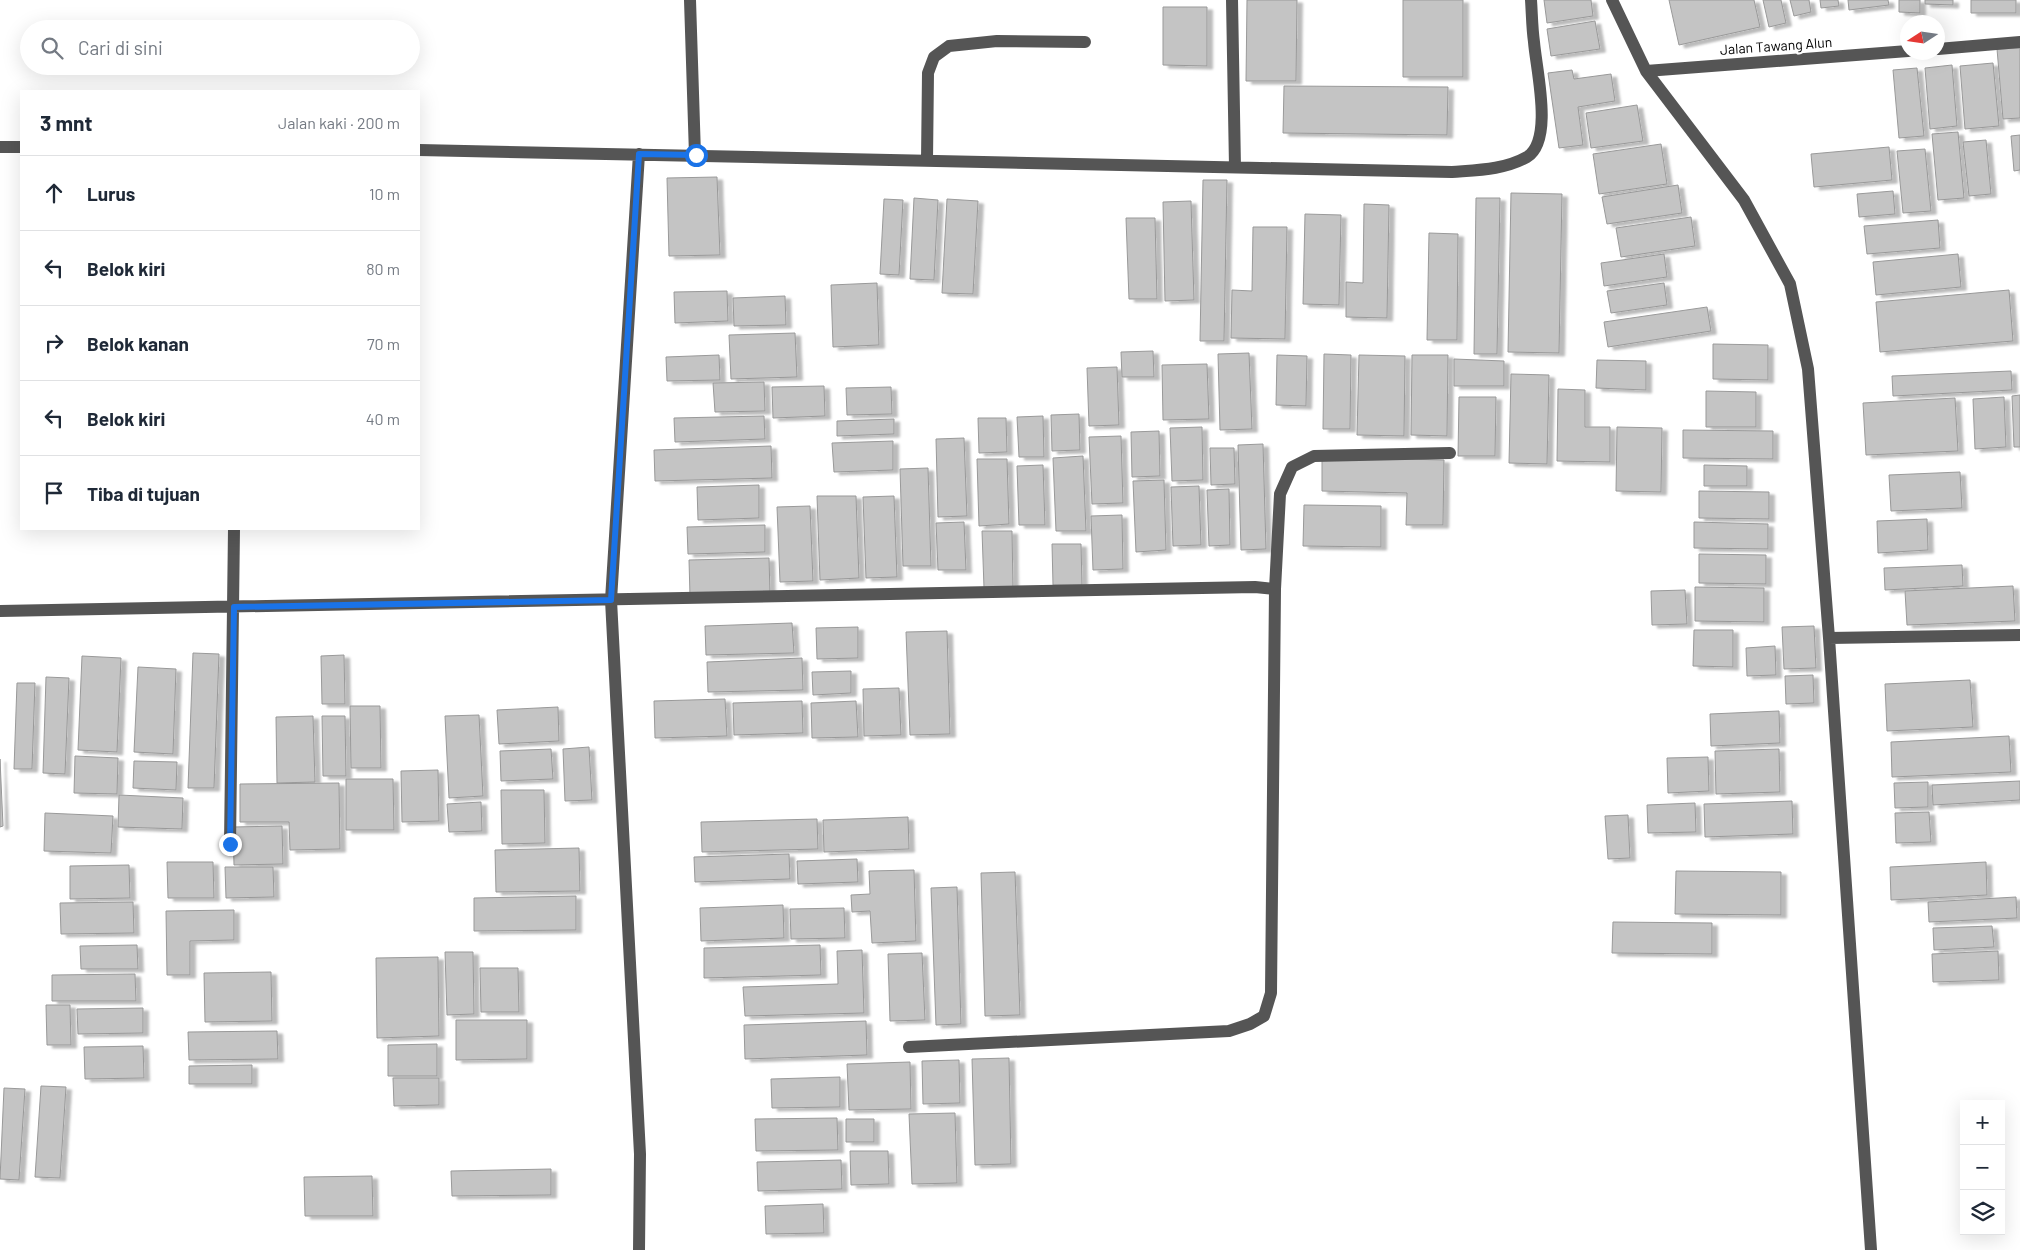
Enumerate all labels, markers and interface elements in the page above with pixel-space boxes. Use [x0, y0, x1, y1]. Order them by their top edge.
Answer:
north arrow [1900, 15, 1945, 60]
search box [20, 20, 420, 75]
street label: Jalan Tawang Alun [1719, 33, 1833, 58]
icon: search [38, 34, 66, 62]
text: Cari di sini [78, 36, 163, 59]
text: 3 mnt [40, 110, 93, 135]
text: Jalan kaki · 200 m [278, 113, 400, 132]
route start [685, 144, 708, 167]
icon: ahead [40, 179, 68, 207]
text: Lurus [87, 182, 135, 205]
text: 10 m [369, 184, 400, 203]
icon: left [40, 254, 68, 282]
text: Belok kiri [87, 257, 165, 280]
text: 80 m [366, 259, 400, 278]
icon: right [40, 329, 68, 357]
text: Belok kanan [87, 332, 189, 355]
text: 70 m [367, 334, 400, 353]
icon: left [40, 404, 68, 432]
text: Belok kiri [87, 407, 165, 430]
text: 40 m [366, 409, 400, 428]
icon: arrive [40, 479, 68, 507]
text: Tiba di tujuan [87, 482, 200, 505]
route end [219, 833, 242, 856]
map controls [1960, 1100, 2005, 1235]
button: + [1960, 1100, 2005, 1145]
button: − [1960, 1145, 2005, 1190]
button: layers [1960, 1190, 2005, 1235]

